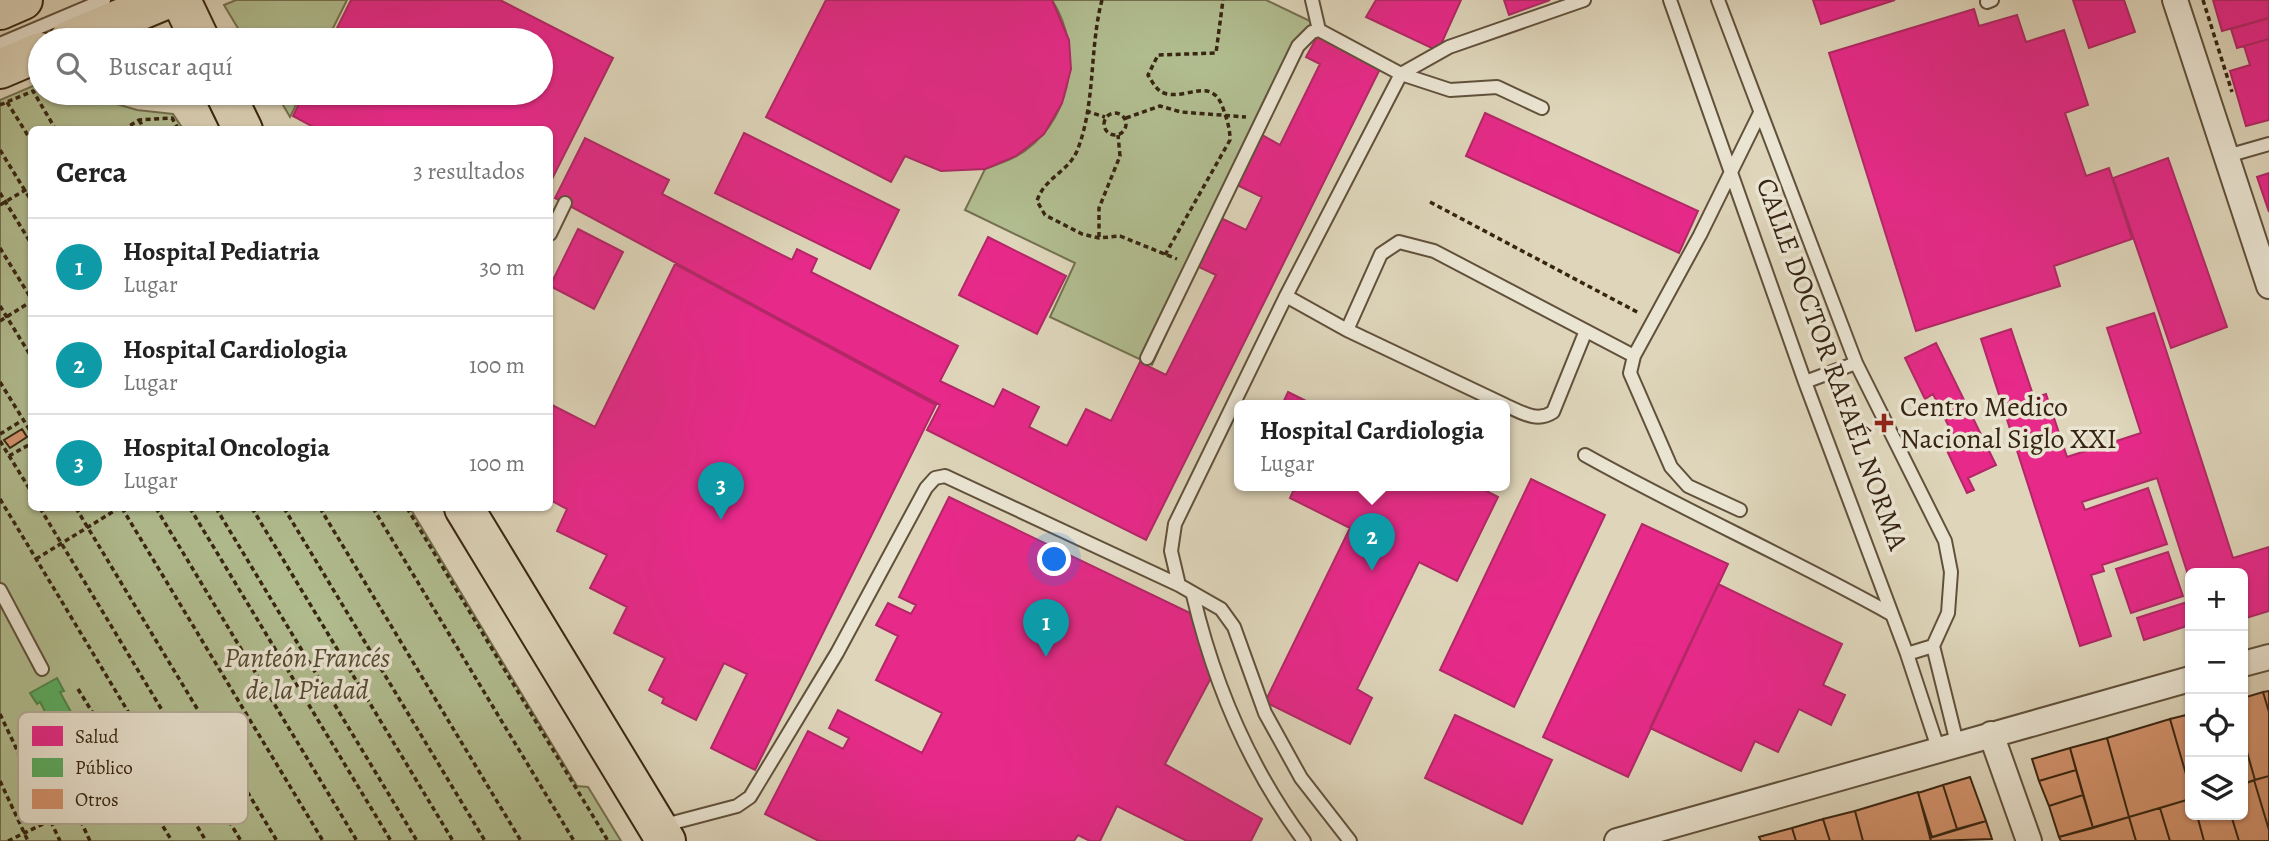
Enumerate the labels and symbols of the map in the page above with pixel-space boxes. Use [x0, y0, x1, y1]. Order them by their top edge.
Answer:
street label: CALLE DOCTOR RAFAÉL NORMA [1747, 173, 1917, 556]
place label: Centro Medico Nacional Siglo XXI [1900, 388, 2117, 458]
marker: Centro Medico Nacional Siglo XXI [1874, 413, 1894, 433]
pin: 3 [698, 462, 744, 520]
pin: 2 [1349, 513, 1395, 571]
your location [1037, 542, 1071, 576]
pin: 1 [1023, 599, 1069, 657]
park label: Panteón Francés de la Piedad [224, 639, 391, 709]
legend [18, 712, 248, 824]
text: Salud [75, 724, 119, 750]
text: Público [75, 755, 133, 781]
text: Otros [75, 787, 119, 813]

